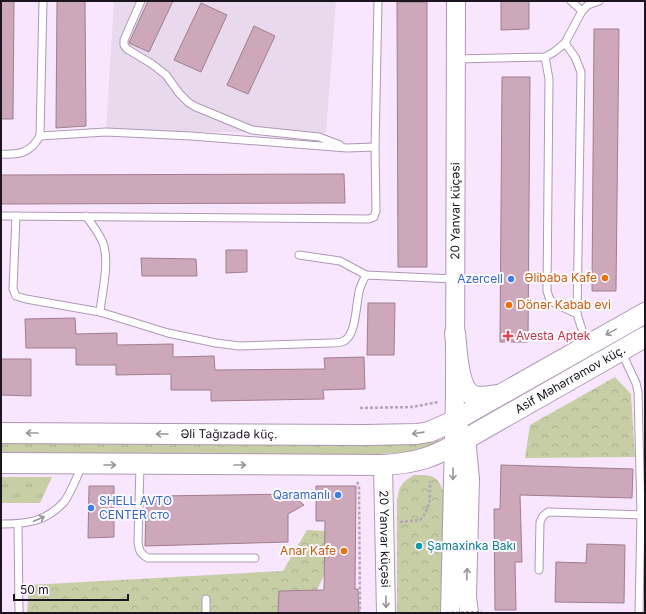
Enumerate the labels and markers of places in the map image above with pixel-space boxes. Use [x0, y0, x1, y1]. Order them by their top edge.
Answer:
place label: Əlibaba Kafe [525, 270, 597, 285]
place label: Azercell [457, 271, 503, 286]
marker: Əlibaba Kafe [600, 273, 610, 283]
marker: Azercell [506, 274, 516, 284]
place label: Dönər Kabab evi [517, 297, 611, 312]
marker: Dönər Kabab evi [504, 300, 514, 310]
place label: Avesta Aptek [516, 328, 591, 343]
marker: Avesta Aptek [503, 331, 513, 341]
place label: Qaramanlı [273, 487, 330, 502]
marker: Qaramanlı [333, 490, 343, 500]
place label: SHELL AVTO CENTER сто [99, 493, 172, 522]
marker: SHELL AVTO CENTER сто [86, 503, 96, 513]
place label: Şamaxinka Bakı [427, 538, 516, 553]
marker: Şamaxinka Bakı [414, 541, 424, 551]
place label: Anar Kafe [280, 543, 336, 558]
marker: Anar Kafe [339, 546, 349, 556]

